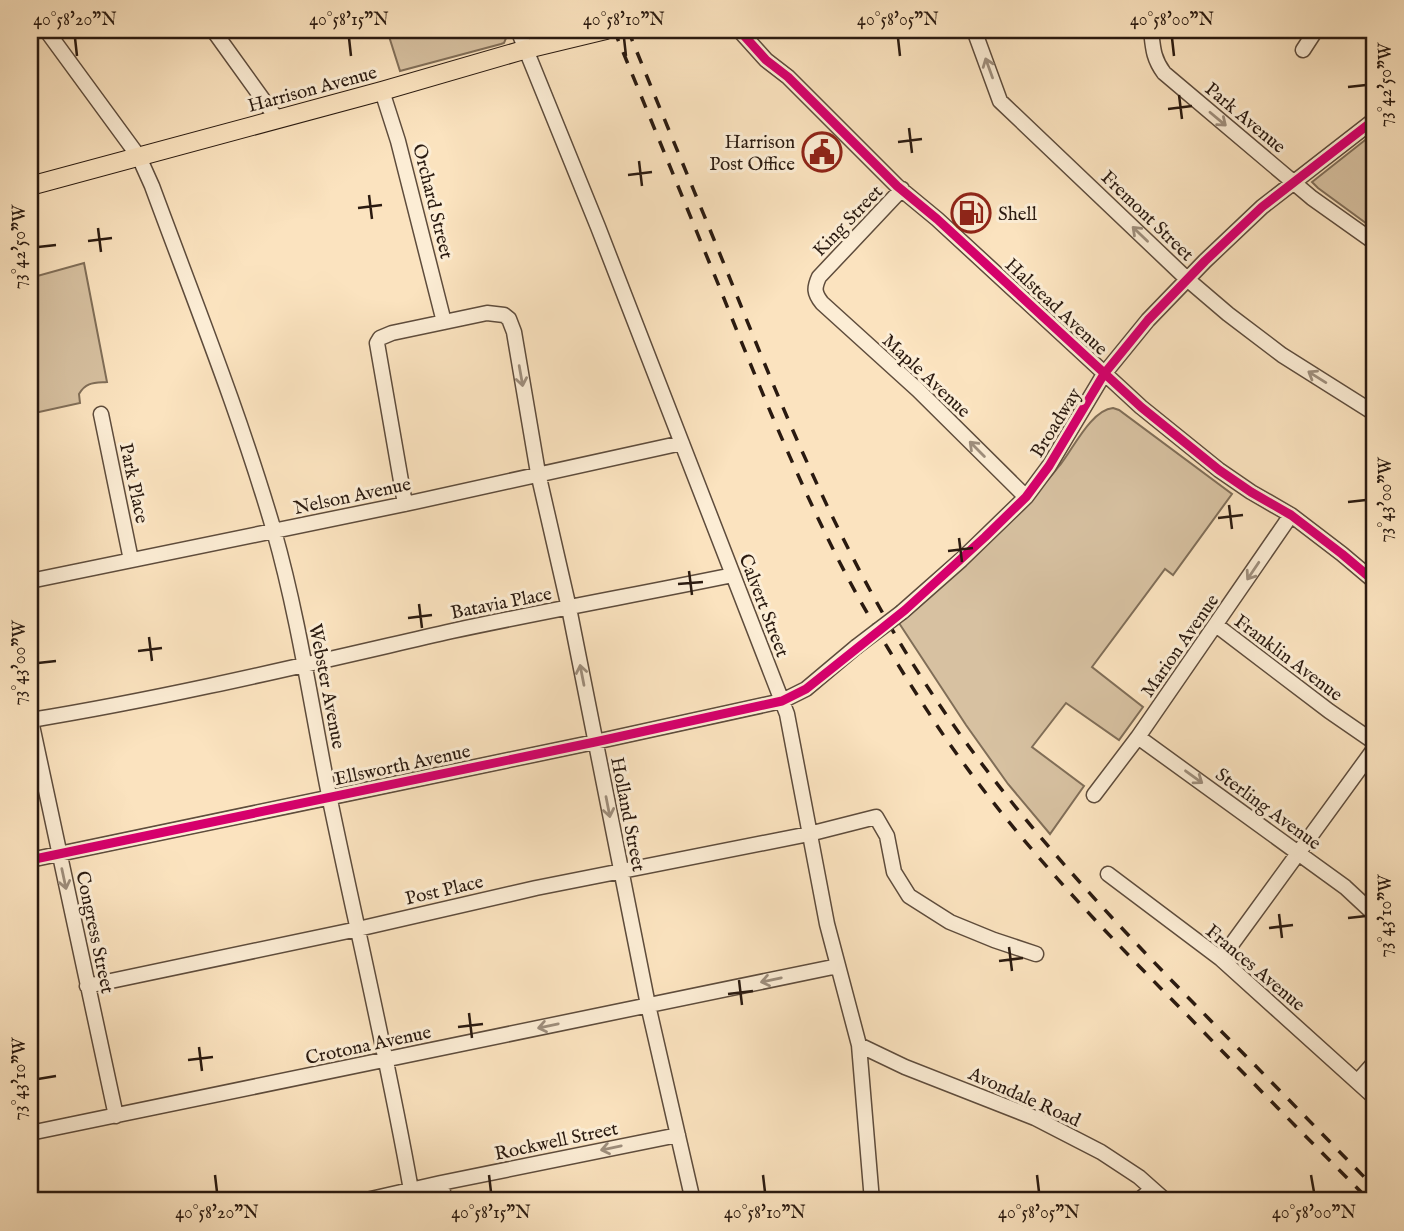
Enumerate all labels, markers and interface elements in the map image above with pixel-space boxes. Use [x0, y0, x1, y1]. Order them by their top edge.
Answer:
text: 40°58'20"N [33, 9, 117, 32]
text: 40°58'15"N [309, 9, 389, 32]
text: 40°58'10"N [583, 9, 665, 32]
text: 40°58'05"N [857, 9, 939, 32]
text: 40°58'00"N [1130, 9, 1214, 32]
text: 73°42'50"W [1375, 42, 1398, 127]
one-way arrow [981, 58, 994, 80]
street label: Harrison Avenue [245, 61, 380, 119]
street label: Park Avenue [1199, 78, 1290, 160]
one-way arrow [1209, 111, 1227, 127]
place label: Harrison Post Office [709, 131, 795, 177]
public building icon: Harrison Post Office [801, 131, 843, 173]
street label: Orchard Street [406, 142, 458, 262]
street label: Fremont Street [1095, 166, 1199, 267]
street label: King Street [808, 180, 889, 262]
fuel station icon: Shell [950, 192, 992, 234]
place label: Shell [998, 203, 1038, 227]
text: 73°42'50"W [9, 204, 32, 289]
one-way arrow [1132, 226, 1149, 243]
street label: Halstead Avenue [999, 254, 1112, 362]
street label: Maple Avenue [876, 329, 975, 424]
one-way arrow [515, 364, 528, 387]
one-way arrow [1307, 369, 1327, 383]
street label: Broadway [1026, 383, 1088, 462]
one-way arrow [969, 440, 986, 457]
street label: Park Place [113, 441, 153, 526]
text: 73°43'00"W [1375, 457, 1398, 543]
street label: Nelson Avenue [292, 473, 413, 521]
street label: Calvert Street [732, 551, 794, 661]
one-way arrow [1246, 561, 1260, 581]
street label: Batavia Place [449, 582, 554, 626]
street label: Marion Avenue [1136, 590, 1225, 702]
street label: Franklin Avenue [1229, 610, 1347, 707]
text: 73°43'00"W [9, 620, 32, 706]
street label: Webster Avenue [302, 622, 350, 751]
one-way arrow [574, 664, 588, 687]
street label: Ellsworth Avenue [332, 740, 473, 792]
street label: Holland Street [604, 755, 650, 874]
street label: Sterling Avenue [1210, 763, 1326, 856]
one-way arrow [1184, 770, 1203, 785]
one-way arrow [601, 795, 615, 818]
one-way arrow [58, 867, 72, 890]
street label: Congress Street [69, 869, 119, 996]
street label: Post Place [403, 870, 486, 912]
text: 73°43'10"W [1375, 874, 1398, 957]
street label: Frances Avenue [1200, 920, 1310, 1017]
one-way arrow [760, 973, 783, 987]
one-way arrow [537, 1020, 560, 1034]
street label: Crotona Avenue [303, 1021, 434, 1071]
text: 73°43'10"W [9, 1037, 32, 1120]
street label: Avondale Road [963, 1062, 1085, 1134]
street label: Rockwell Street [492, 1117, 621, 1167]
one-way arrow [600, 1142, 623, 1156]
text: 40°58'20"N [175, 1202, 259, 1225]
text: 40°58'15"N [451, 1202, 531, 1225]
text: 40°58'10"N [724, 1202, 806, 1225]
text: 40°58'05"N [998, 1202, 1080, 1225]
text: 40°58'00"N [1272, 1202, 1356, 1225]

